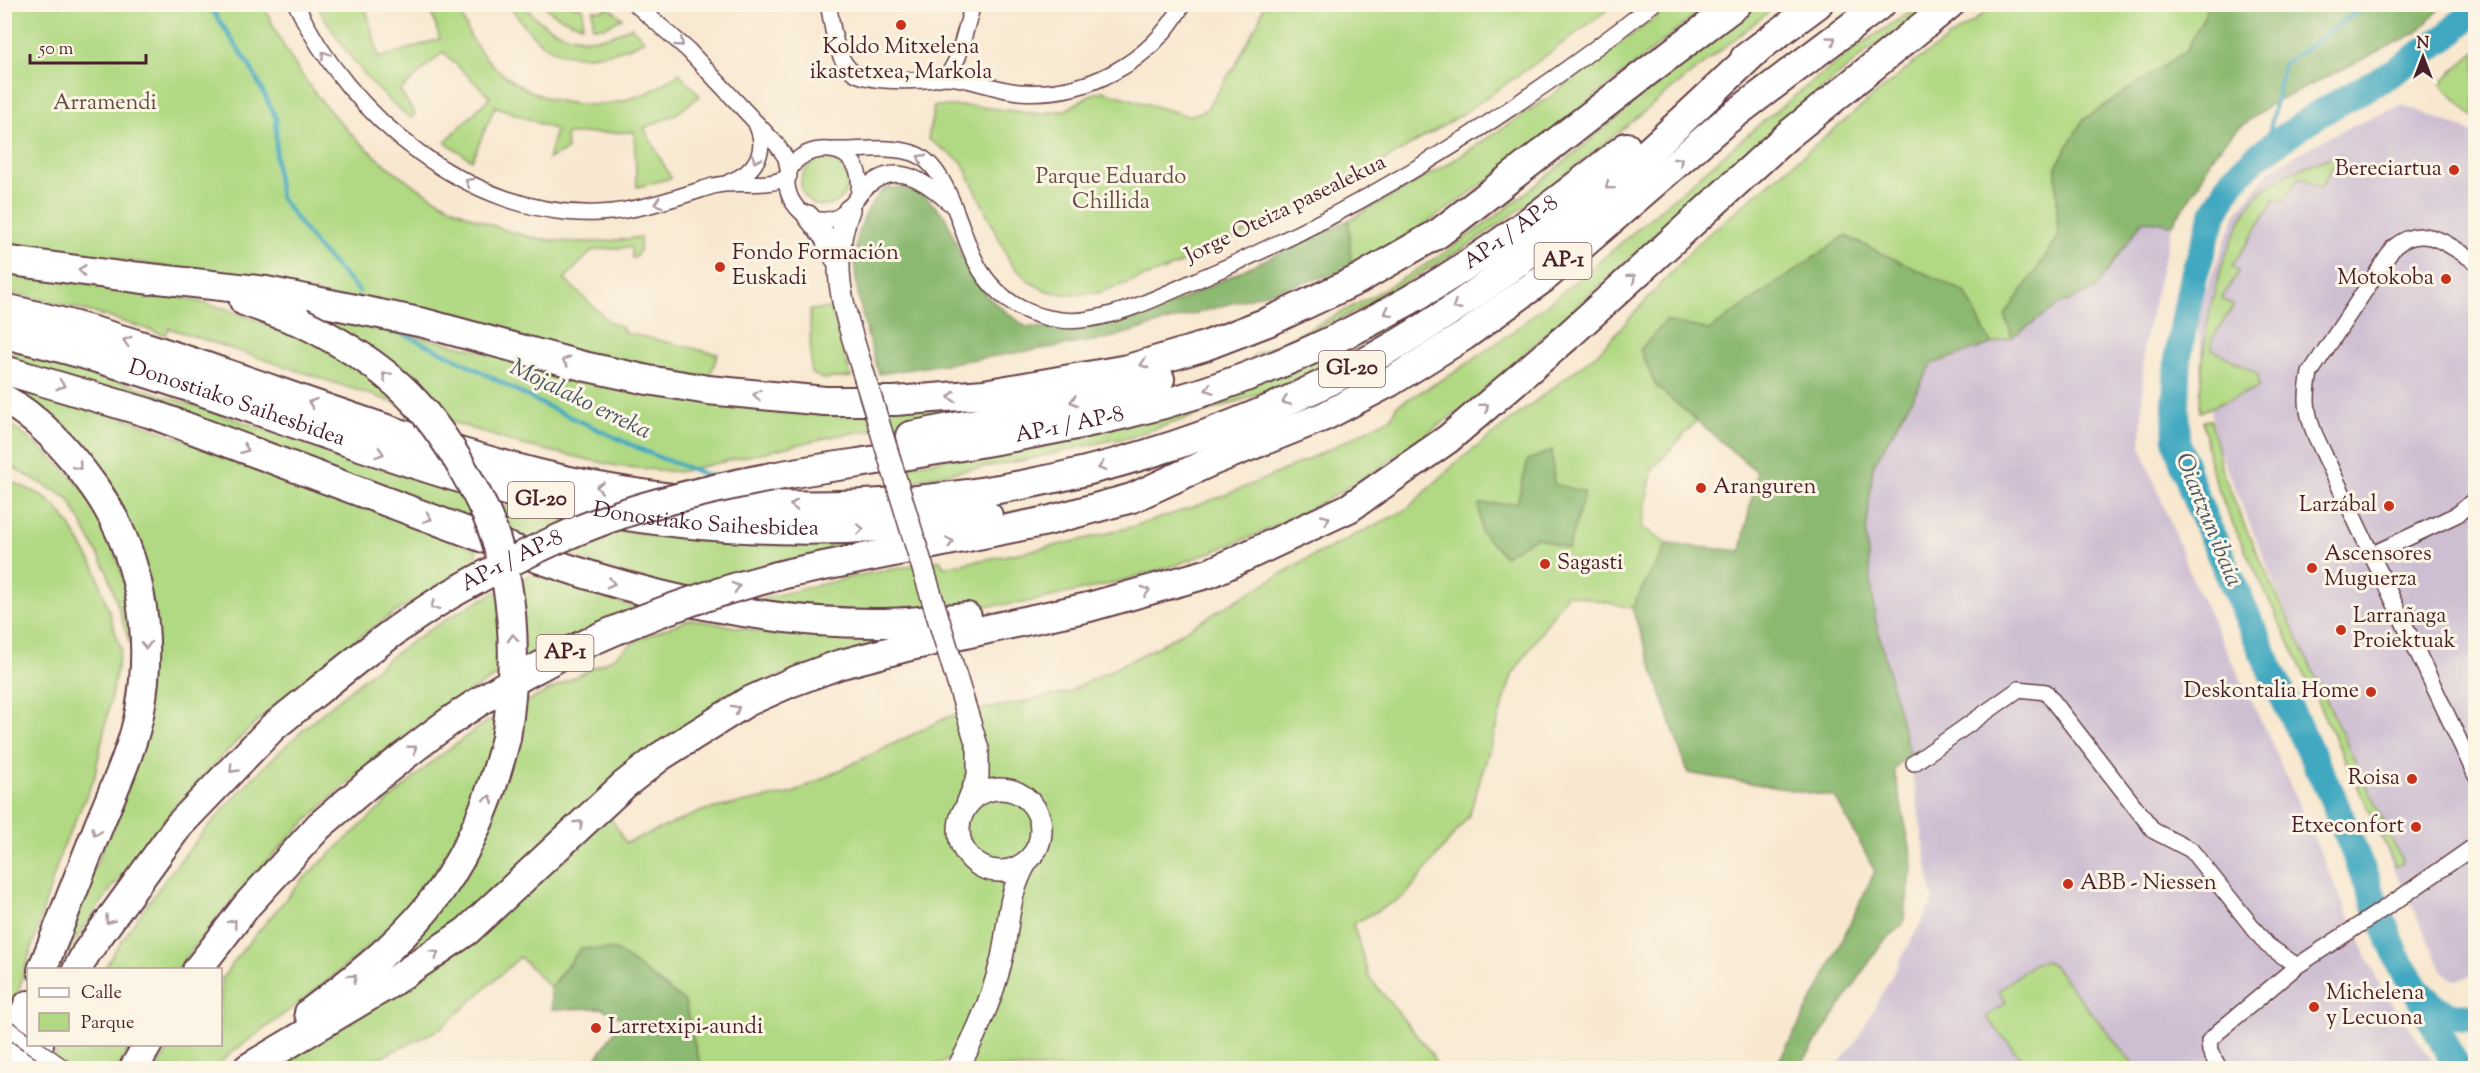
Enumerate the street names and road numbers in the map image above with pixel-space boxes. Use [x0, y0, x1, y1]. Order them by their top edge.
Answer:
street label: Jorge Oteiza pasealekua [1179, 147, 1392, 273]
street label: AP-1 / AP-8 [1459, 190, 1563, 276]
road number: AP-1 [1534, 243, 1592, 279]
road number: GI-20 [1319, 351, 1385, 387]
street label: Donostiako Saihesbidea [124, 352, 349, 456]
street label: AP-1 / AP-8 [1013, 399, 1127, 452]
road number: GI-20 [508, 482, 574, 518]
street label: Donostiako Saihesbidea [590, 495, 819, 546]
street label: AP-1 / AP-8 [456, 523, 569, 601]
road number: AP-1 [536, 635, 594, 671]

